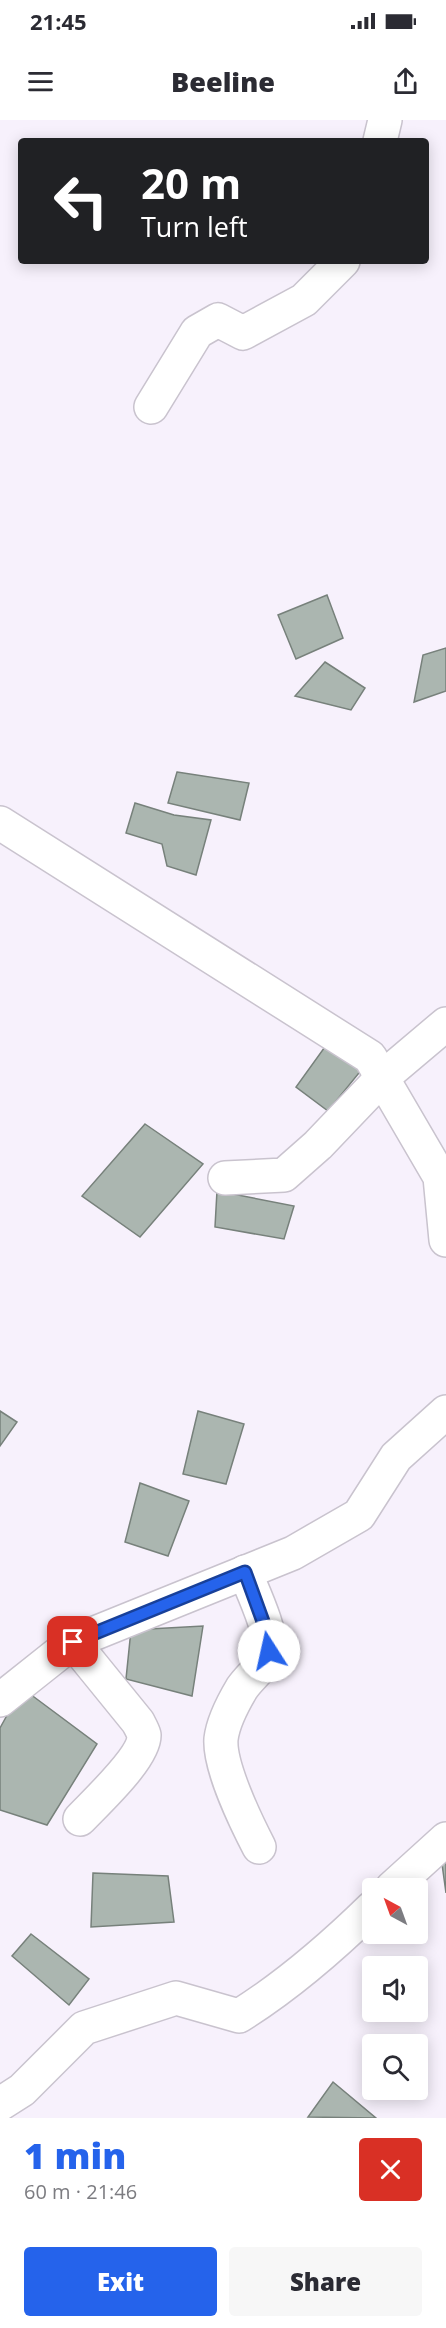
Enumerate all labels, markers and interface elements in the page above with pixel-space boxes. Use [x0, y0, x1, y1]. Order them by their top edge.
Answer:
text: 21:45 [30, 6, 87, 36]
text: Beeline [171, 63, 275, 100]
icon: menu [24, 65, 57, 98]
icon: share [389, 65, 422, 98]
text: 20 m [141, 154, 241, 211]
icon: left [42, 162, 120, 240]
text: Turn left [141, 208, 248, 245]
pin [47, 1616, 98, 1667]
position arrow [237, 1619, 301, 1683]
icon: arrive [56, 1625, 89, 1658]
north arrow [362, 1878, 428, 1944]
map controls [362, 1878, 428, 2100]
button: sound [362, 1956, 428, 2022]
button: search [362, 2034, 428, 2100]
text: 1 min [24, 2131, 126, 2180]
button: close [359, 2138, 422, 2201]
text: 60 m · 21:46 [24, 2178, 137, 2205]
button: Exit [24, 2247, 217, 2316]
button: Share [229, 2247, 422, 2316]

